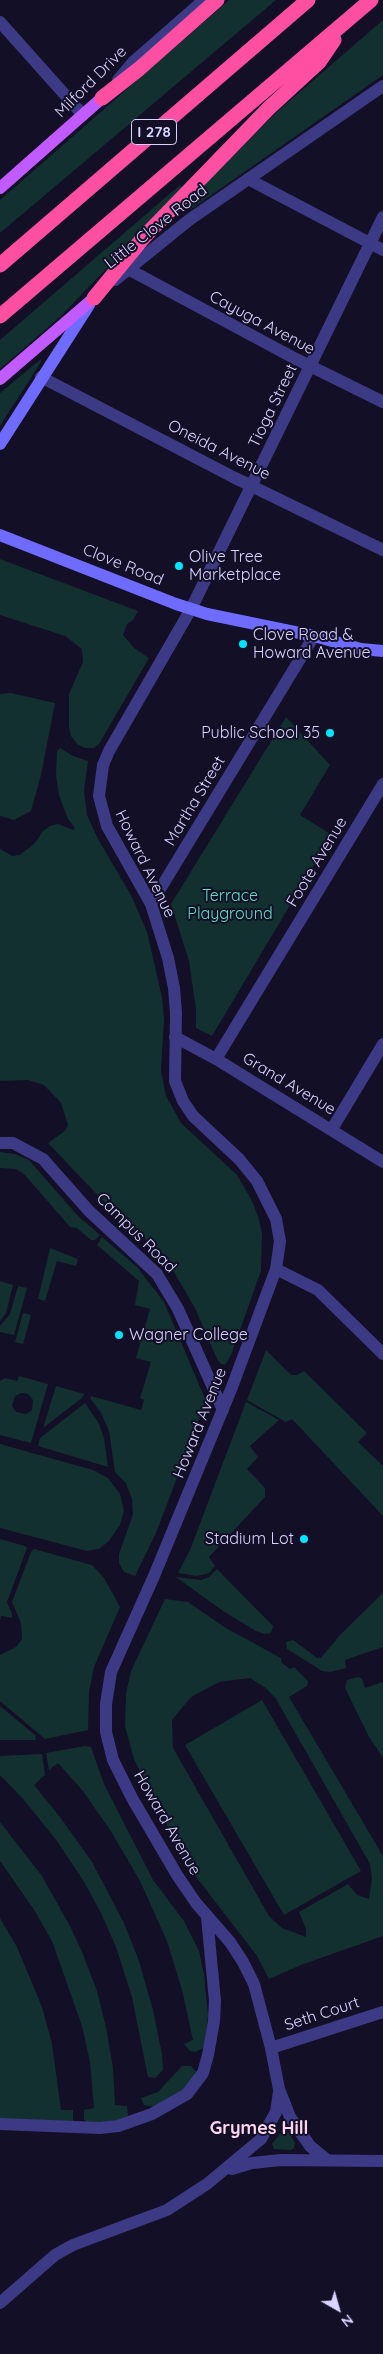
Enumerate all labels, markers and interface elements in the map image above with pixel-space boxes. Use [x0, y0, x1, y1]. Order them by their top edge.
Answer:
street label: Milford Drive [51, 42, 131, 122]
road number: I 278 [132, 120, 176, 144]
street label: Little Clove Road [101, 181, 211, 273]
street label: Cayuga Avenue [206, 287, 318, 359]
street label: Tioga Street [245, 361, 301, 451]
street label: Oneida Avenue [165, 416, 273, 484]
street label: Clove Road [80, 540, 166, 590]
place label: Olive Tree Marketplace [189, 547, 281, 585]
marker: Olive Tree Marketplace [173, 560, 185, 572]
place label: Clove Road & Howard Avenue [253, 625, 371, 663]
marker: Clove Road & Howard Avenue [237, 638, 249, 650]
place label: Public School 35 [201, 723, 320, 743]
marker: Public School 35 [324, 727, 336, 739]
street label: Martha Street [161, 753, 229, 849]
street label: Howard Avenue [111, 807, 179, 921]
street label: Foote Avenue [283, 814, 351, 910]
park label: Terrace Playground [187, 886, 273, 924]
street label: Grand Avenue [239, 1049, 339, 1119]
street label: Campus Road [92, 1189, 180, 1277]
place label: Wagner College [129, 1325, 248, 1345]
marker: Wagner College [113, 1329, 125, 1341]
street label: Howard Avenue [169, 1365, 231, 1481]
place label: Stadium Lot [205, 1529, 294, 1549]
marker: Stadium Lot [298, 1533, 310, 1545]
street label: Howard Avenue [129, 1767, 205, 1879]
street label: Seth Court [282, 1993, 362, 2035]
district label: Grymes Hill [210, 2118, 308, 2140]
north arrow [313, 2284, 363, 2334]
text: N [338, 2311, 357, 2331]

